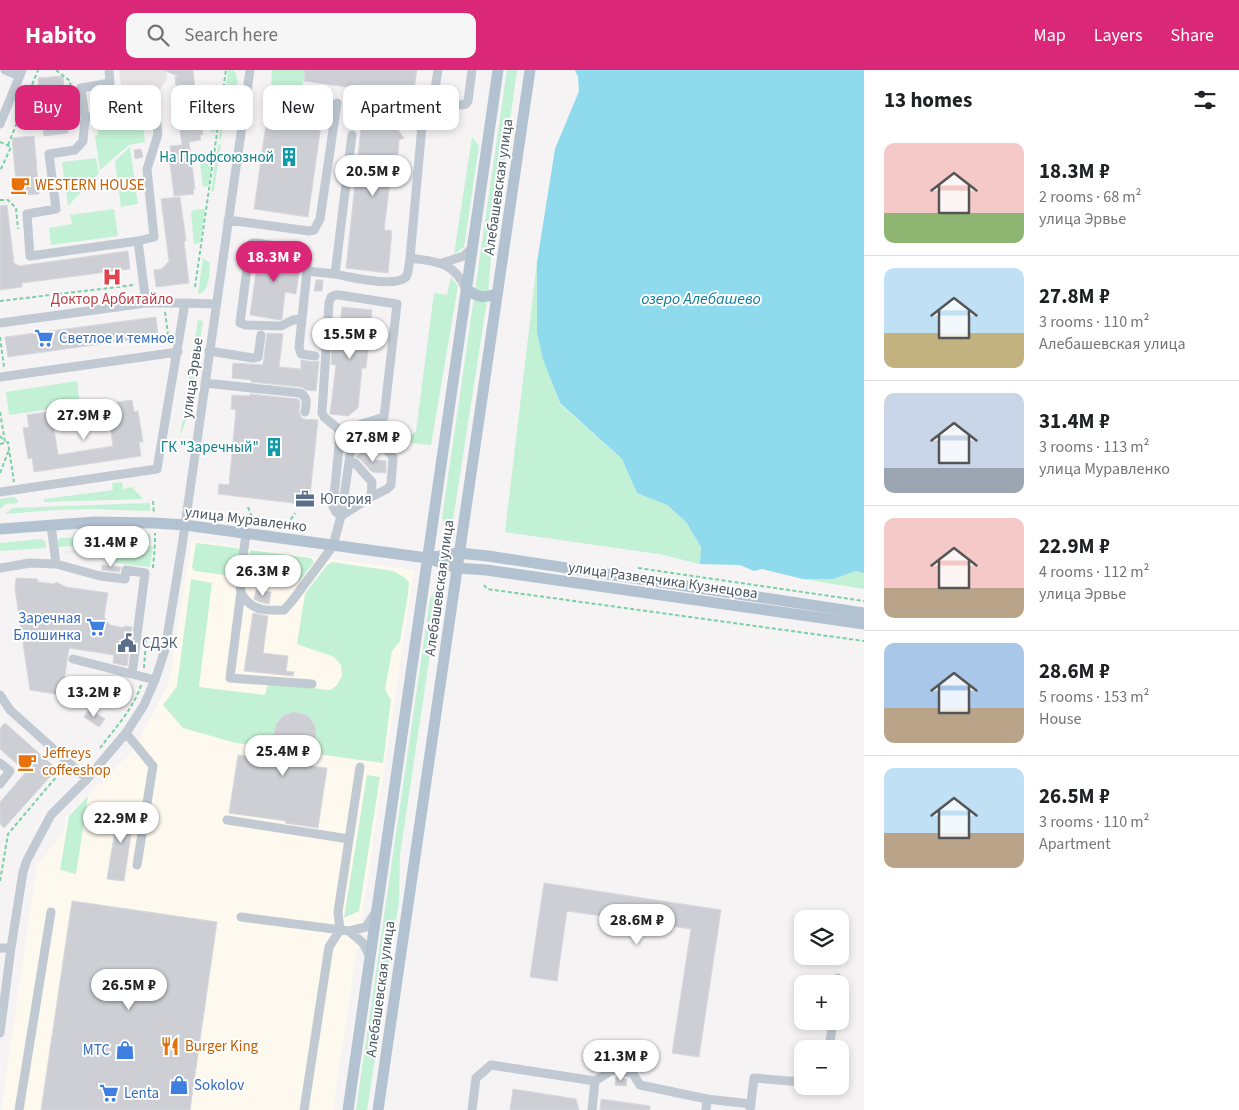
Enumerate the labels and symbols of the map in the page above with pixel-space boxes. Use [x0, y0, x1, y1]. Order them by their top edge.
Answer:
street label: Алебашевская улица [479, 118, 518, 257]
building icon: На Профсоюзной [278, 146, 300, 168]
place label: На Профсоюзной [159, 147, 274, 168]
pin: 20.5M ₽ [327, 154, 419, 197]
cafe icon: WESTERN HOUSE [9, 174, 31, 196]
place label: WESTERN HOUSE [35, 175, 145, 196]
pin: 18.3M ₽ [228, 240, 320, 283]
hospital icon: Доктор Арбитайло [101, 266, 123, 288]
water label: озеро Алебашево [641, 288, 761, 310]
place label: Доктор Арбитайло [51, 289, 173, 310]
pin: 15.5M ₽ [304, 318, 396, 360]
supermarket icon: Светлое и темное [33, 327, 55, 349]
place label: Светлое и темное [59, 328, 174, 349]
street label: улица Эрвье [176, 336, 209, 420]
pin: 27.9M ₽ [38, 398, 130, 441]
pin: 27.8M ₽ [327, 420, 419, 463]
building icon: ГК "Заречный" [263, 436, 285, 458]
place label: ГК "Заречный" [161, 437, 259, 458]
office icon: Югория [294, 488, 316, 510]
place label: Югория [320, 489, 372, 510]
street label: улица Муравленко [184, 502, 308, 537]
street label: Алебашевская улица [420, 519, 459, 658]
pin: 31.4M ₽ [65, 526, 157, 568]
pin: 26.3M ₽ [217, 554, 309, 597]
street label: улица Разведчика Кузнецова [567, 557, 759, 604]
place label: Заречная Блошинка [13, 608, 81, 646]
supermarket icon: Заречная Блошинка [85, 616, 107, 638]
public building icon: СДЭК [116, 632, 138, 654]
place label: СДЭК [142, 633, 178, 654]
pin: 13.2M ₽ [48, 676, 140, 718]
pin: 25.4M ₽ [237, 734, 329, 777]
place label: Jeffreys coffeeshop [42, 743, 111, 781]
cafe icon: Jeffreys coffeeshop [16, 751, 38, 773]
pin: 22.9M ₽ [75, 802, 167, 844]
pin: 28.6M ₽ [591, 904, 683, 946]
street label: Алебашевская улица [361, 920, 400, 1059]
pin: 26.5M ₽ [83, 968, 175, 1011]
restaurant icon: Burger King [159, 1035, 181, 1057]
place label: Burger King [185, 1036, 259, 1057]
shop icon: МТС [114, 1039, 136, 1061]
place label: МТС [83, 1040, 110, 1061]
pin: 21.3M ₽ [575, 1040, 667, 1082]
shop icon: Sokolov [168, 1074, 190, 1096]
place label: Sokolov [194, 1075, 244, 1096]
supermarket icon: Lenta [98, 1082, 120, 1104]
place label: Lenta [124, 1083, 159, 1104]

